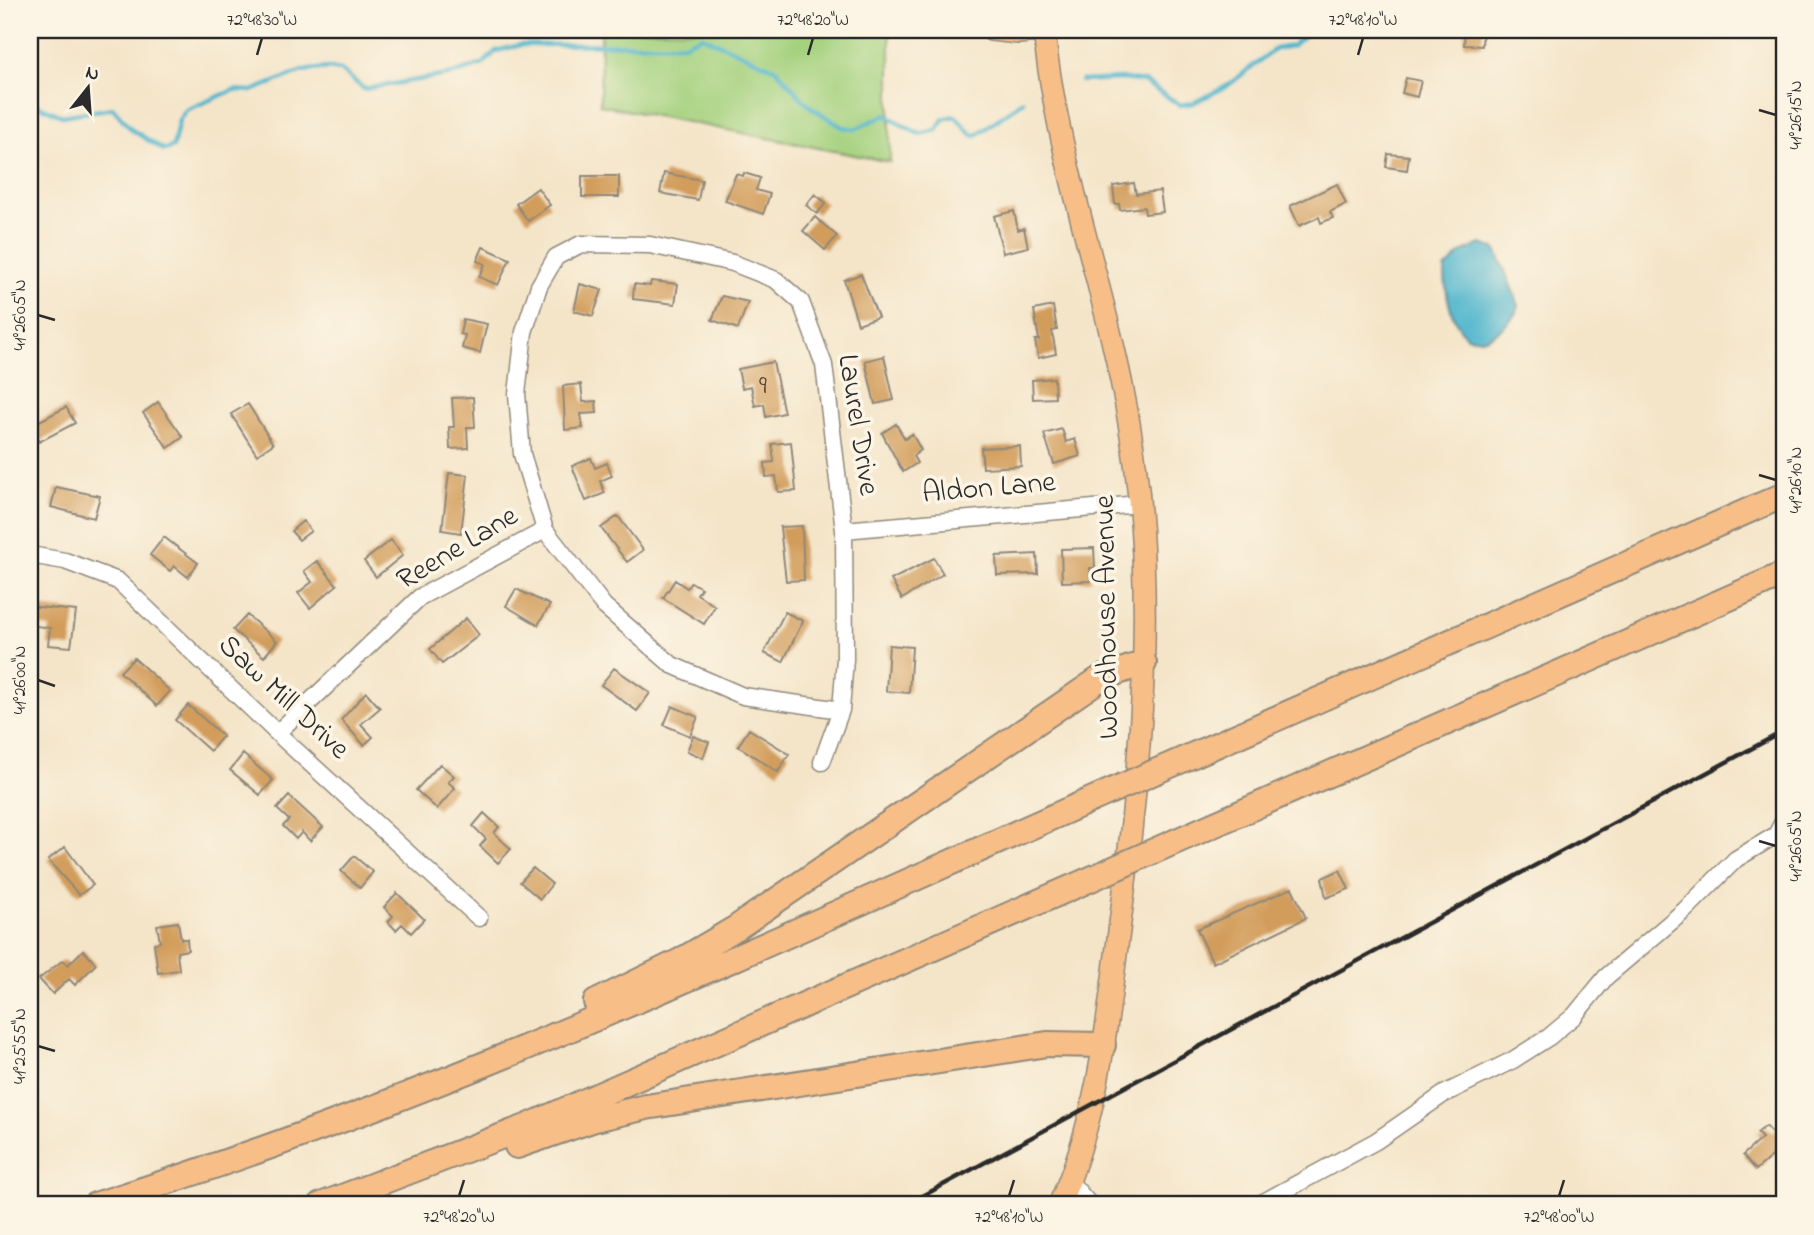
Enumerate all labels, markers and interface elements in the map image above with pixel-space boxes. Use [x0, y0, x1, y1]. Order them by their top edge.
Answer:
text: 72°48'30"W [227, 8, 297, 34]
text: 72°48'20"W [777, 8, 849, 34]
text: 72°48'10"W [1329, 8, 1398, 34]
north arrow [52, 52, 122, 122]
text: N [82, 59, 102, 89]
text: 41°26'15"N [1784, 80, 1810, 150]
text: 41°26'05"N [8, 279, 34, 351]
street label: Laurel Drive [824, 351, 890, 499]
house number: 9 [759, 368, 767, 406]
text: 41°26'10"N [1784, 447, 1810, 513]
street label: Aldon Lane [920, 461, 1058, 517]
street label: Woodhouse Avenue [1084, 494, 1132, 739]
street label: Reene Lane [389, 495, 528, 603]
street label: Saw Mill Drive [207, 625, 359, 771]
text: 41°26'00"N [8, 646, 34, 714]
text: 41°26'05"N [1784, 810, 1810, 882]
text: 41°25'55"N [8, 1008, 34, 1084]
text: 72°48'20"W [423, 1205, 495, 1231]
text: 72°48'10"W [975, 1205, 1044, 1231]
text: 72°48'00"W [1524, 1205, 1595, 1231]

